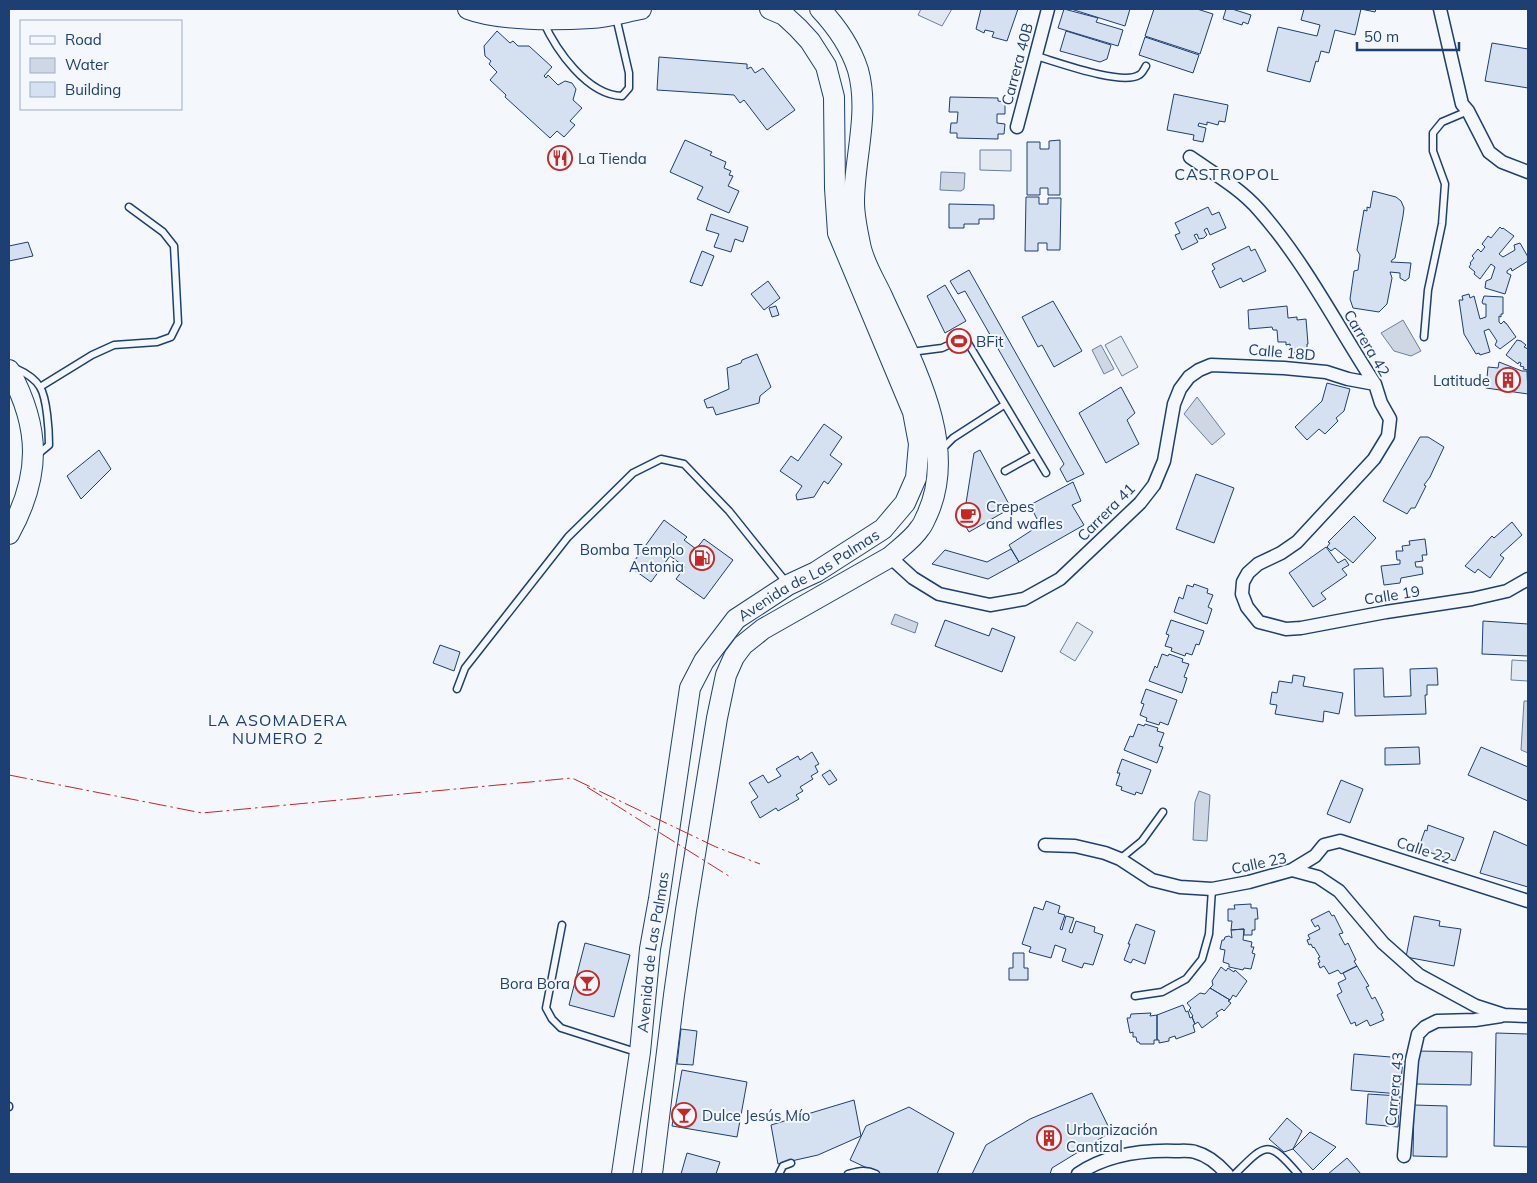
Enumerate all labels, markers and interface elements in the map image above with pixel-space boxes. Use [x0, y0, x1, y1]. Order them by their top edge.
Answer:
legend [20, 20, 182, 110]
scale bar [1357, 20, 1460, 52]
street label: Carrera 40B [997, 21, 1037, 107]
text: 50 m [1364, 27, 1399, 46]
text: Road [65, 30, 102, 49]
text: Water [65, 55, 109, 74]
text: Building [65, 80, 121, 99]
restaurant icon: La Tienda [547, 145, 573, 171]
place label: La Tienda [578, 149, 647, 168]
district label: CASTROPOL [1174, 164, 1280, 184]
street label: Carrera 42 [1340, 306, 1394, 380]
sports icon: BFit [946, 328, 972, 354]
place label: BFit [976, 332, 1003, 351]
street label: Calle 18D [1248, 340, 1316, 364]
building icon: Latitude [1495, 367, 1521, 393]
place label: Latitude [1433, 371, 1490, 390]
street label: Carrera 41 [1073, 479, 1139, 545]
place label: Crepes and wafles [986, 497, 1063, 533]
cafe icon: Crepes and wafles [955, 502, 981, 528]
street label: Avenida de Las Palmas [734, 525, 883, 625]
place label: Bomba Templo Antonia [580, 540, 684, 576]
fuel station icon: Bomba Templo Antonia [689, 545, 715, 571]
street label: Calle 19 [1363, 581, 1421, 609]
district label: LA ASOMADERA NUMERO 2 [208, 710, 348, 748]
street label: Calle 22 [1394, 832, 1454, 868]
street label: Calle 23 [1230, 848, 1288, 878]
street label: Avenida de Las Palmas [632, 870, 672, 1033]
bar icon: Bora Bora [574, 970, 600, 996]
place label: Bora Bora [500, 974, 570, 993]
street label: Carrera 43 [1381, 1051, 1407, 1127]
bar icon: Dulce Jesús Mío [671, 1102, 697, 1128]
place label: Dulce Jesús Mío [702, 1106, 810, 1125]
place label: Urbanización Cantizal [1066, 1120, 1158, 1156]
building icon: Urbanización Cantizal [1036, 1125, 1062, 1151]

